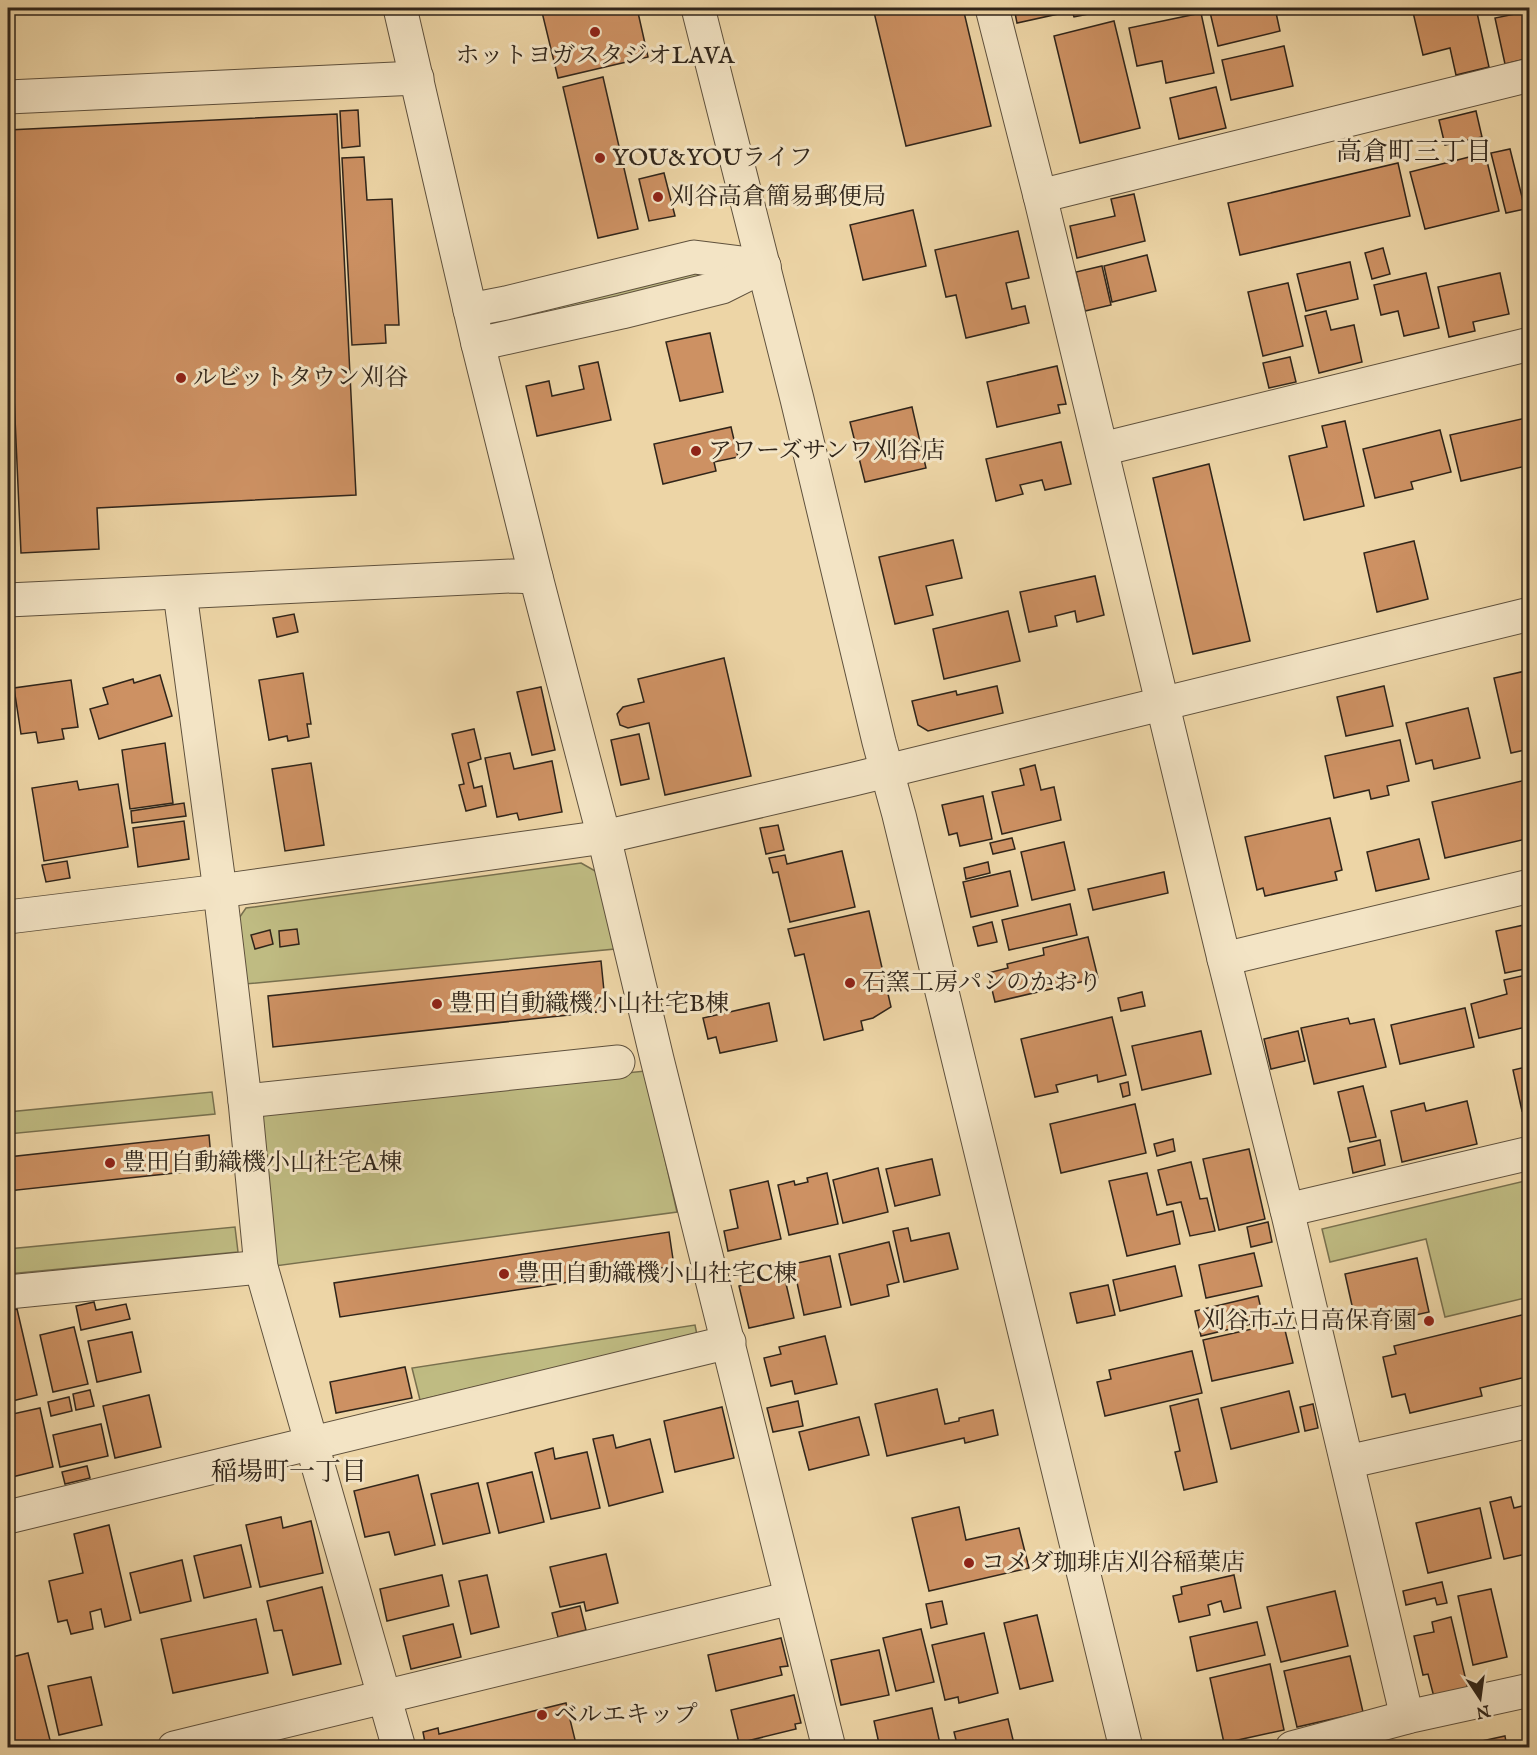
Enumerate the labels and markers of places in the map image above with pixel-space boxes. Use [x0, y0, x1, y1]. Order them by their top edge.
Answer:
marker: ホットヨガスタジオLAVA [588, 25, 602, 39]
place label: ホットヨガスタジオLAVA [456, 41, 735, 72]
place label: YOU&YOUライフ [612, 143, 813, 174]
marker: YOU&YOUライフ [593, 151, 607, 165]
place label: 刈谷高倉簡易郵便局 [670, 182, 886, 213]
marker: 刈谷高倉簡易郵便局 [651, 190, 665, 204]
place label: ルビットタウン刈谷 [193, 363, 408, 394]
marker: ルビットタウン刈谷 [174, 371, 188, 385]
place label: アワーズサンワ刈谷店 [708, 436, 945, 467]
marker: アワーズサンワ刈谷店 [689, 444, 703, 458]
place label: 石窯工房パンのかおり [862, 968, 1102, 999]
marker: 石窯工房パンのかおり [843, 976, 857, 990]
place label: 豊田自動織機小山社宅B棟 [449, 989, 729, 1020]
marker: 豊田自動織機小山社宅B棟 [430, 997, 444, 1011]
place label: 豊田自動織機小山社宅A棟 [122, 1148, 402, 1179]
marker: 豊田自動織機小山社宅A棟 [103, 1156, 117, 1170]
place label: 豊田自動織機小山社宅C棟 [516, 1259, 797, 1290]
marker: 豊田自動織機小山社宅C棟 [497, 1267, 511, 1281]
place label: 刈谷市立日高保育園 [1201, 1306, 1417, 1337]
marker: 刈谷市立日高保育園 [1422, 1314, 1436, 1328]
place label: コメダ珈琲店刈谷稲葉店 [981, 1548, 1245, 1579]
marker: コメダ珈琲店刈谷稲葉店 [962, 1556, 976, 1570]
place label: ベルエキップ [554, 1700, 698, 1731]
marker: ベルエキップ [535, 1708, 549, 1722]

